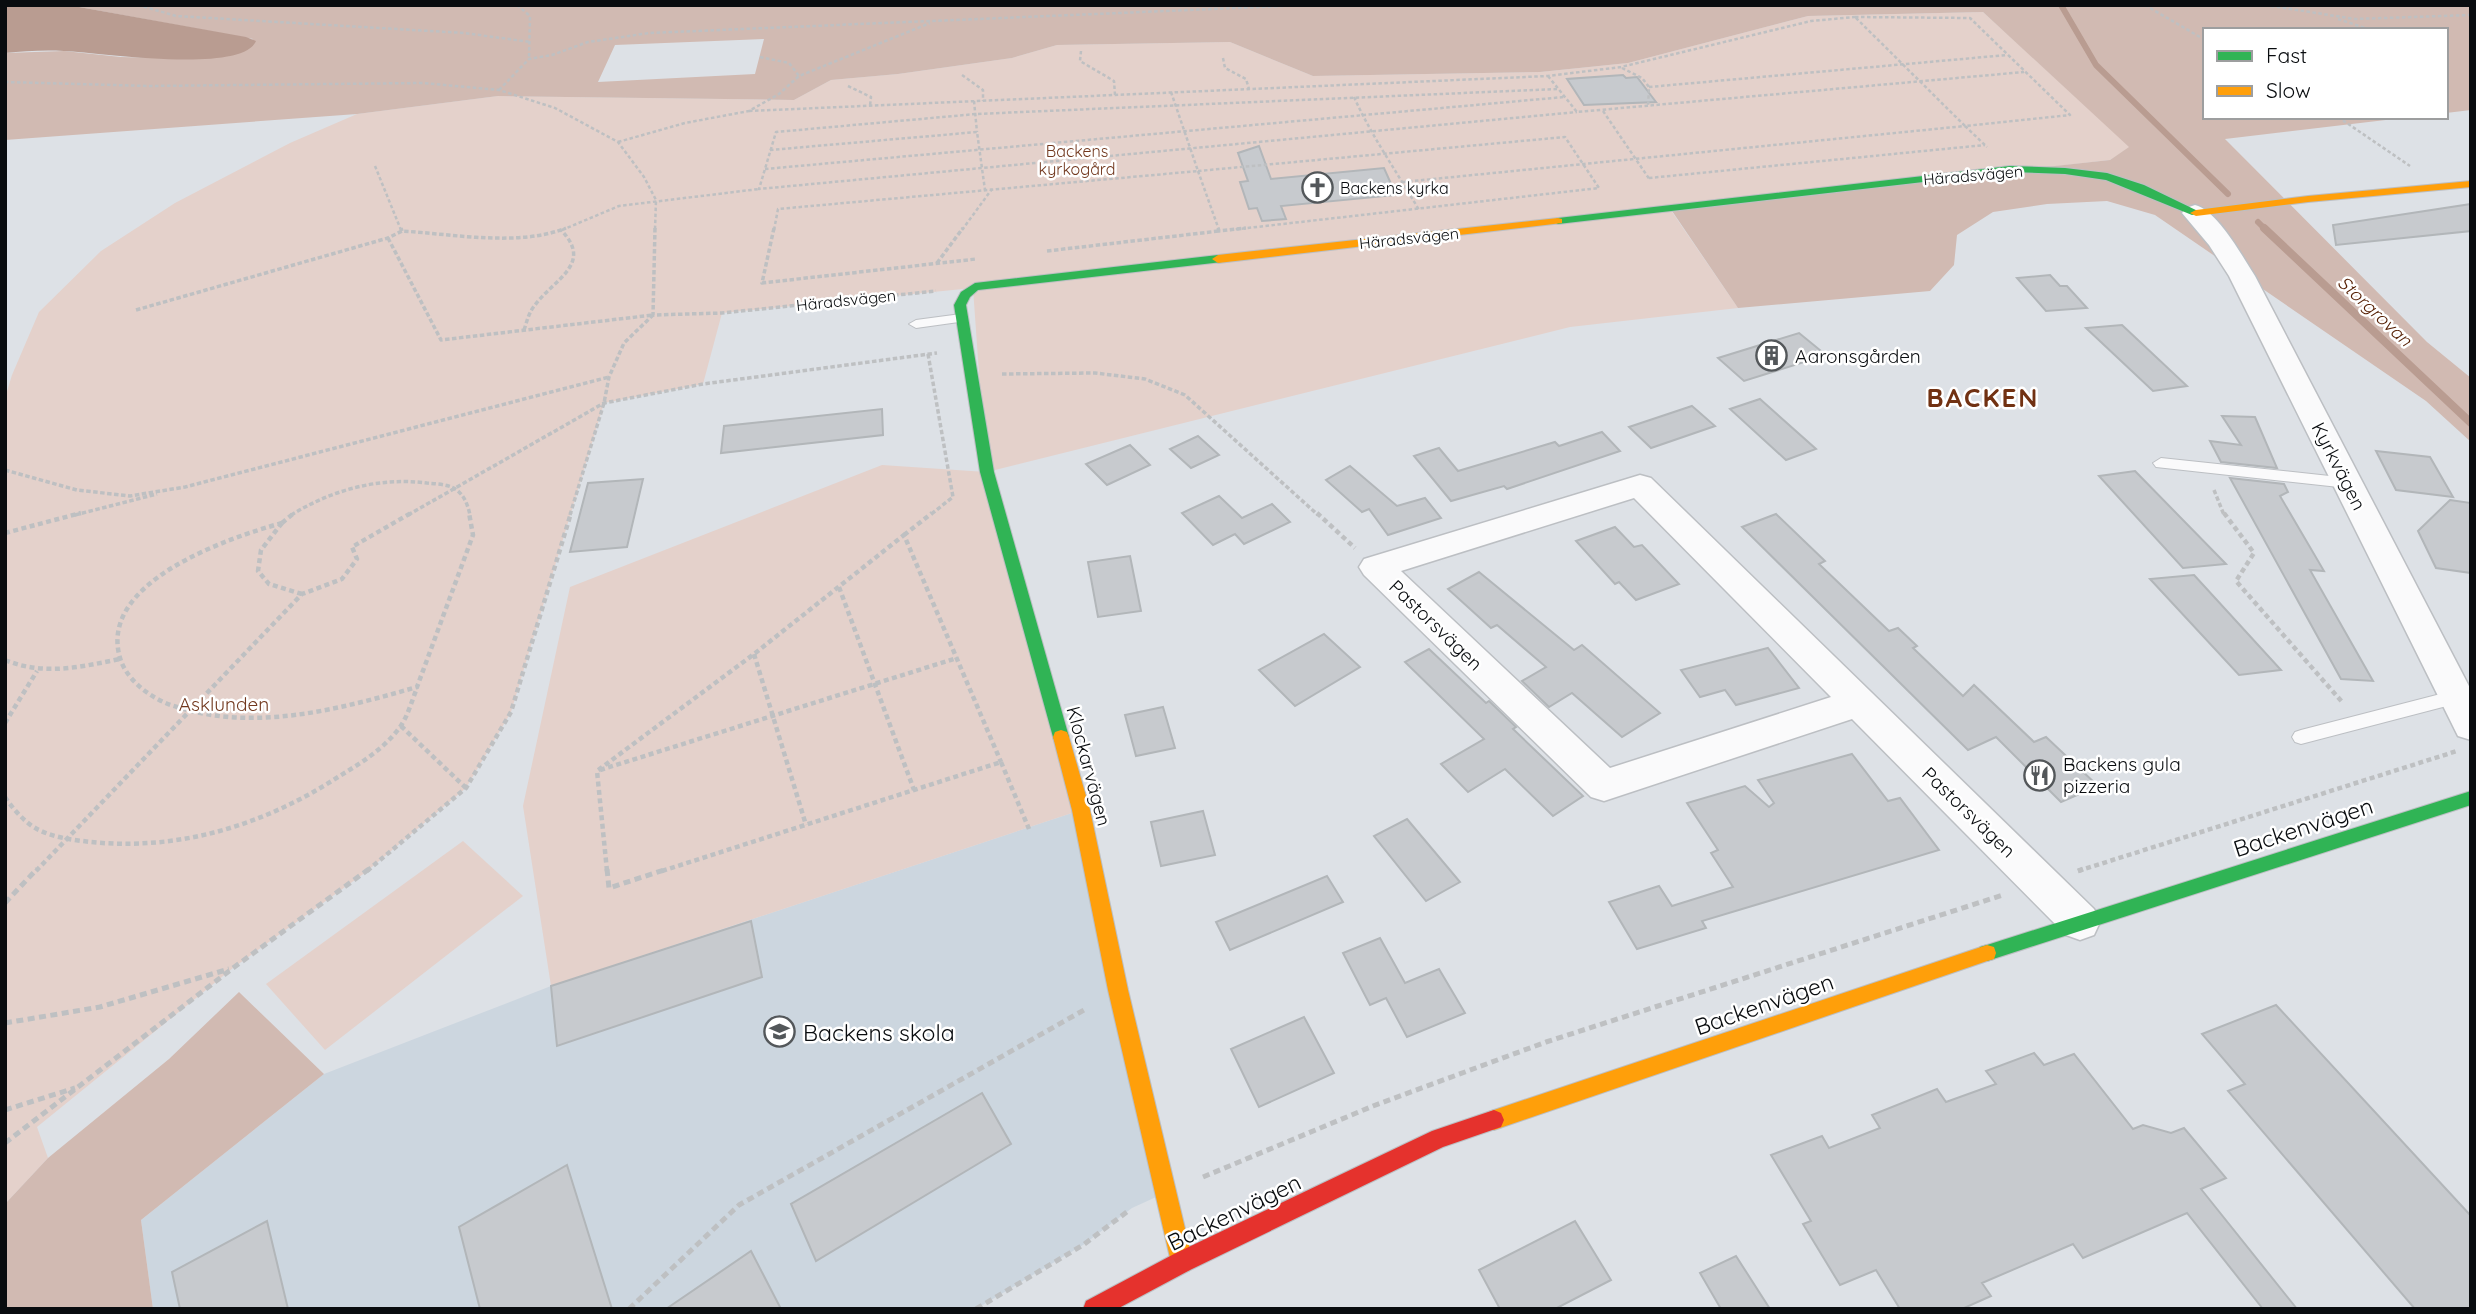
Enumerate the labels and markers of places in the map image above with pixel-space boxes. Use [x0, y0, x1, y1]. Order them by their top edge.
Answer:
church icon: Backens kyrka [1300, 171, 1334, 205]
place label: Backens kyrka [1340, 178, 1449, 198]
building icon: Aaronsgården [1755, 339, 1789, 373]
place label: Aaronsgården [1795, 344, 1921, 368]
place label: Backens gula pizzeria [2063, 752, 2181, 798]
restaurant icon: Backens gula pizzeria [2023, 758, 2057, 792]
school or university icon: Backens skola [763, 1015, 797, 1049]
place label: Backens skola [803, 1018, 955, 1047]

